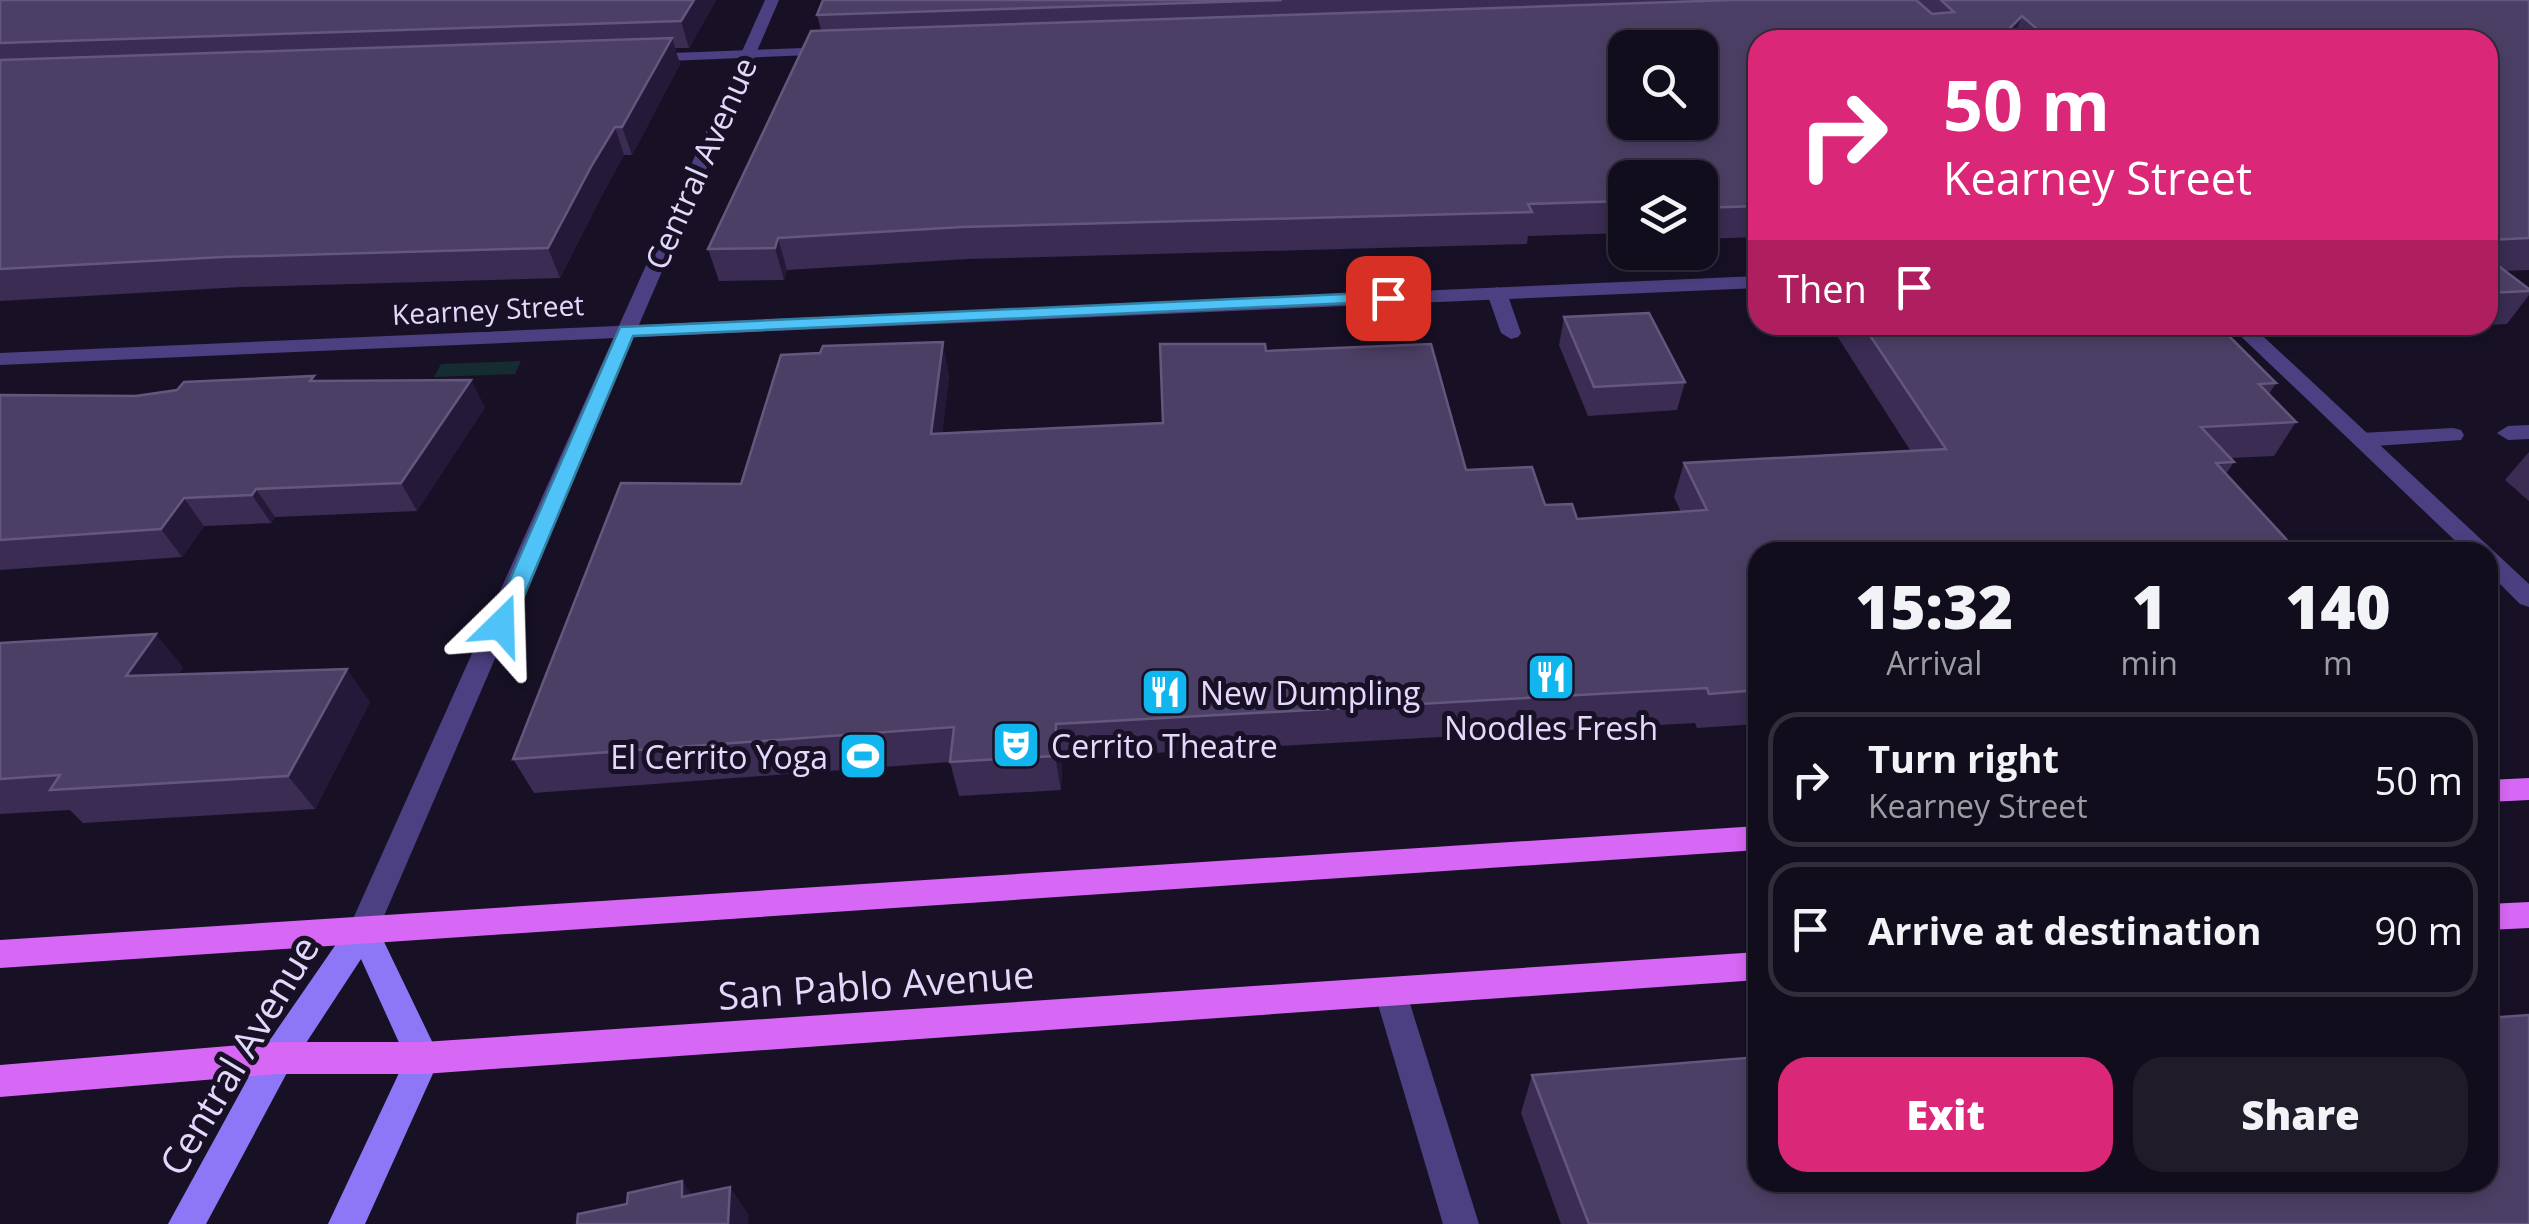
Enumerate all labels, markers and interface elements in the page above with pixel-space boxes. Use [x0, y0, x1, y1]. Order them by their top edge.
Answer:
map controls [1608, 30, 1718, 270]
button: search [1608, 30, 1718, 140]
street label: Central Avenue [634, 50, 766, 276]
text: 50 m [1943, 56, 2110, 152]
icon: right [1778, 70, 1908, 200]
text: Kearney Street [1943, 147, 2252, 208]
button: layers [1608, 160, 1718, 270]
pin [1346, 256, 1431, 341]
icon: arrive [1887, 260, 1942, 315]
text: Then [1778, 262, 1867, 314]
icon: arrive [1361, 271, 1416, 326]
street label: Kearney Street [391, 285, 585, 333]
text: 15:32 [1855, 565, 2013, 647]
text: 1 [2132, 565, 2167, 647]
text: 140 [2285, 565, 2391, 647]
position arrow [449, 573, 553, 677]
text: Arrival [1886, 641, 1982, 684]
text: min [2121, 641, 2178, 684]
text: m [2323, 641, 2353, 684]
restaurant icon: Noodles Fresh [1525, 651, 1577, 703]
restaurant icon: New Dumpling [1139, 666, 1191, 718]
place label: New Dumpling [1200, 671, 1420, 714]
place label: Noodles Fresh [1444, 706, 1658, 749]
theatre icon: Cerrito Theatre [990, 719, 1042, 771]
place label: Cerrito Theatre [1051, 724, 1278, 767]
sports icon: El Cerrito Yoga [837, 730, 889, 782]
text: Turn right [1868, 732, 2059, 784]
place label: El Cerrito Yoga [610, 735, 828, 778]
icon: right [1783, 752, 1838, 807]
text: 50 m [2374, 754, 2463, 806]
text: Kearney Street [1868, 784, 2088, 827]
icon: arrive [1783, 902, 1838, 957]
text: Arrive at destination [1868, 904, 2262, 956]
text: 90 m [2374, 904, 2463, 956]
street label: Central Avenue [146, 926, 330, 1184]
street label: San Pablo Avenue [716, 947, 1036, 1021]
button: Exit [1778, 1057, 2113, 1172]
button: Share [2133, 1057, 2468, 1172]

